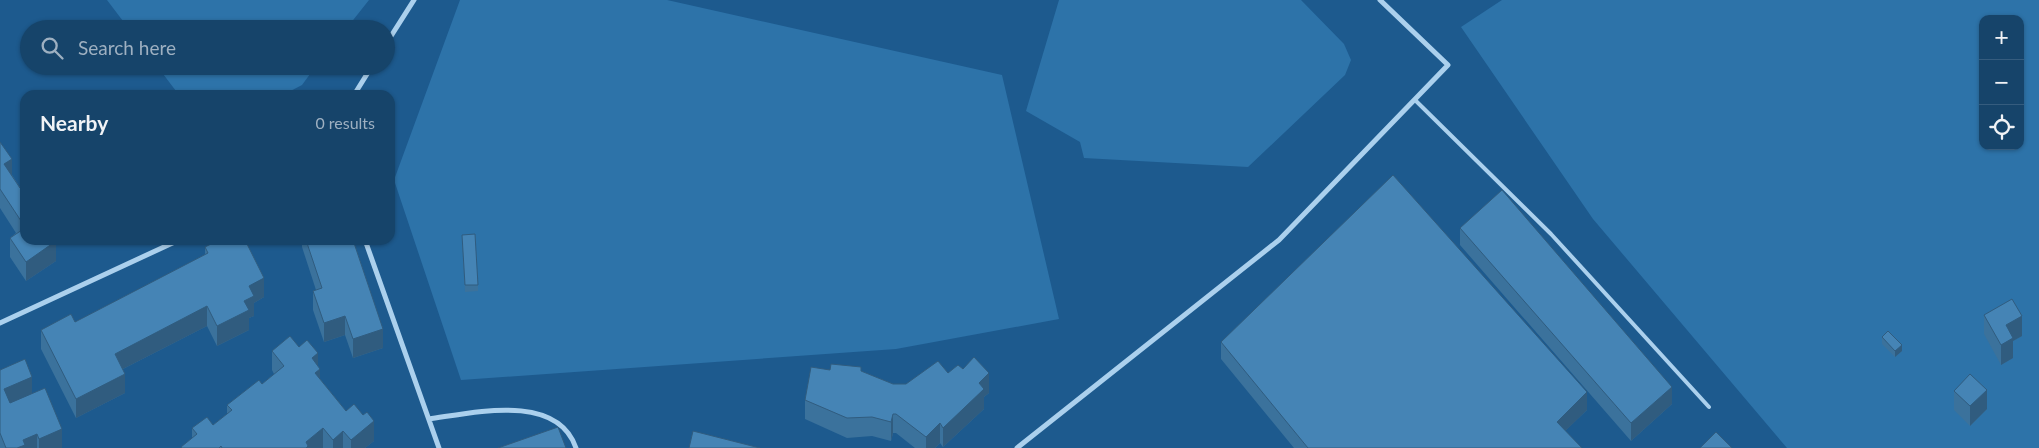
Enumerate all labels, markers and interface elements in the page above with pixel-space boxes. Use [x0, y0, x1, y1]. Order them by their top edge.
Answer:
map controls [1979, 15, 2024, 150]
button: + [1979, 15, 2024, 60]
search box [20, 20, 395, 75]
icon: search [38, 34, 66, 62]
text: Search here [78, 36, 176, 59]
button: − [1979, 60, 2024, 105]
button: locate [1979, 105, 2024, 150]
text: Nearby [40, 110, 108, 135]
text: 0 results [315, 113, 375, 132]

